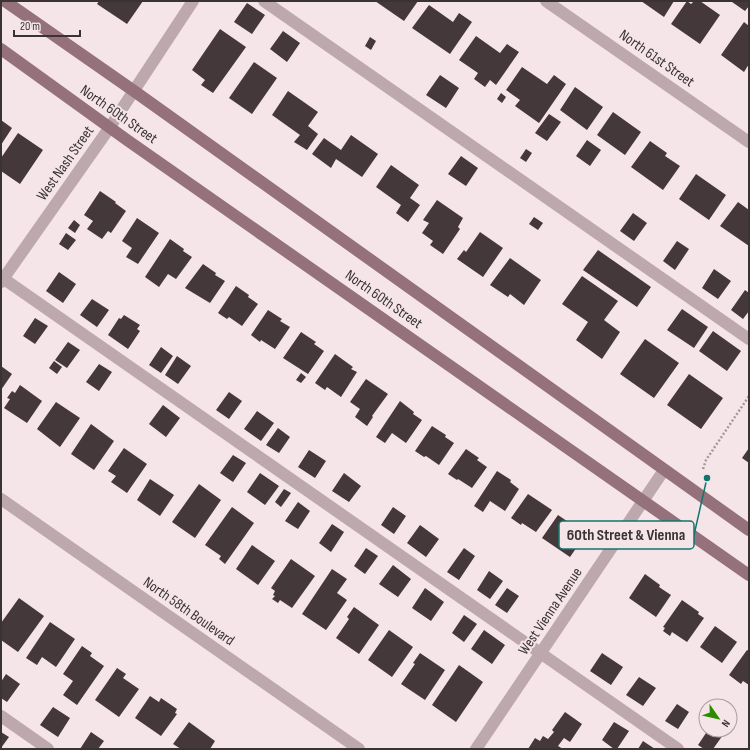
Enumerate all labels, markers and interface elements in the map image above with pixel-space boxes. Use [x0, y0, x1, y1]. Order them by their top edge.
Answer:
scale bar [14, 12, 80, 38]
text: 20 m [20, 19, 40, 34]
street label: North 61st Street [615, 26, 698, 92]
street label: North 60th Street [76, 81, 161, 148]
street label: West Nash Street [33, 122, 98, 204]
street label: North 60th Street [341, 266, 426, 333]
callout: 60th Street & Vienna [559, 521, 694, 549]
text: 60th Street & Vienna [567, 526, 685, 545]
street label: West Vienna Avenue [514, 564, 587, 659]
street label: North 58th Boulevard [139, 573, 238, 650]
north arrow [698, 698, 738, 738]
text: N [719, 717, 733, 729]

